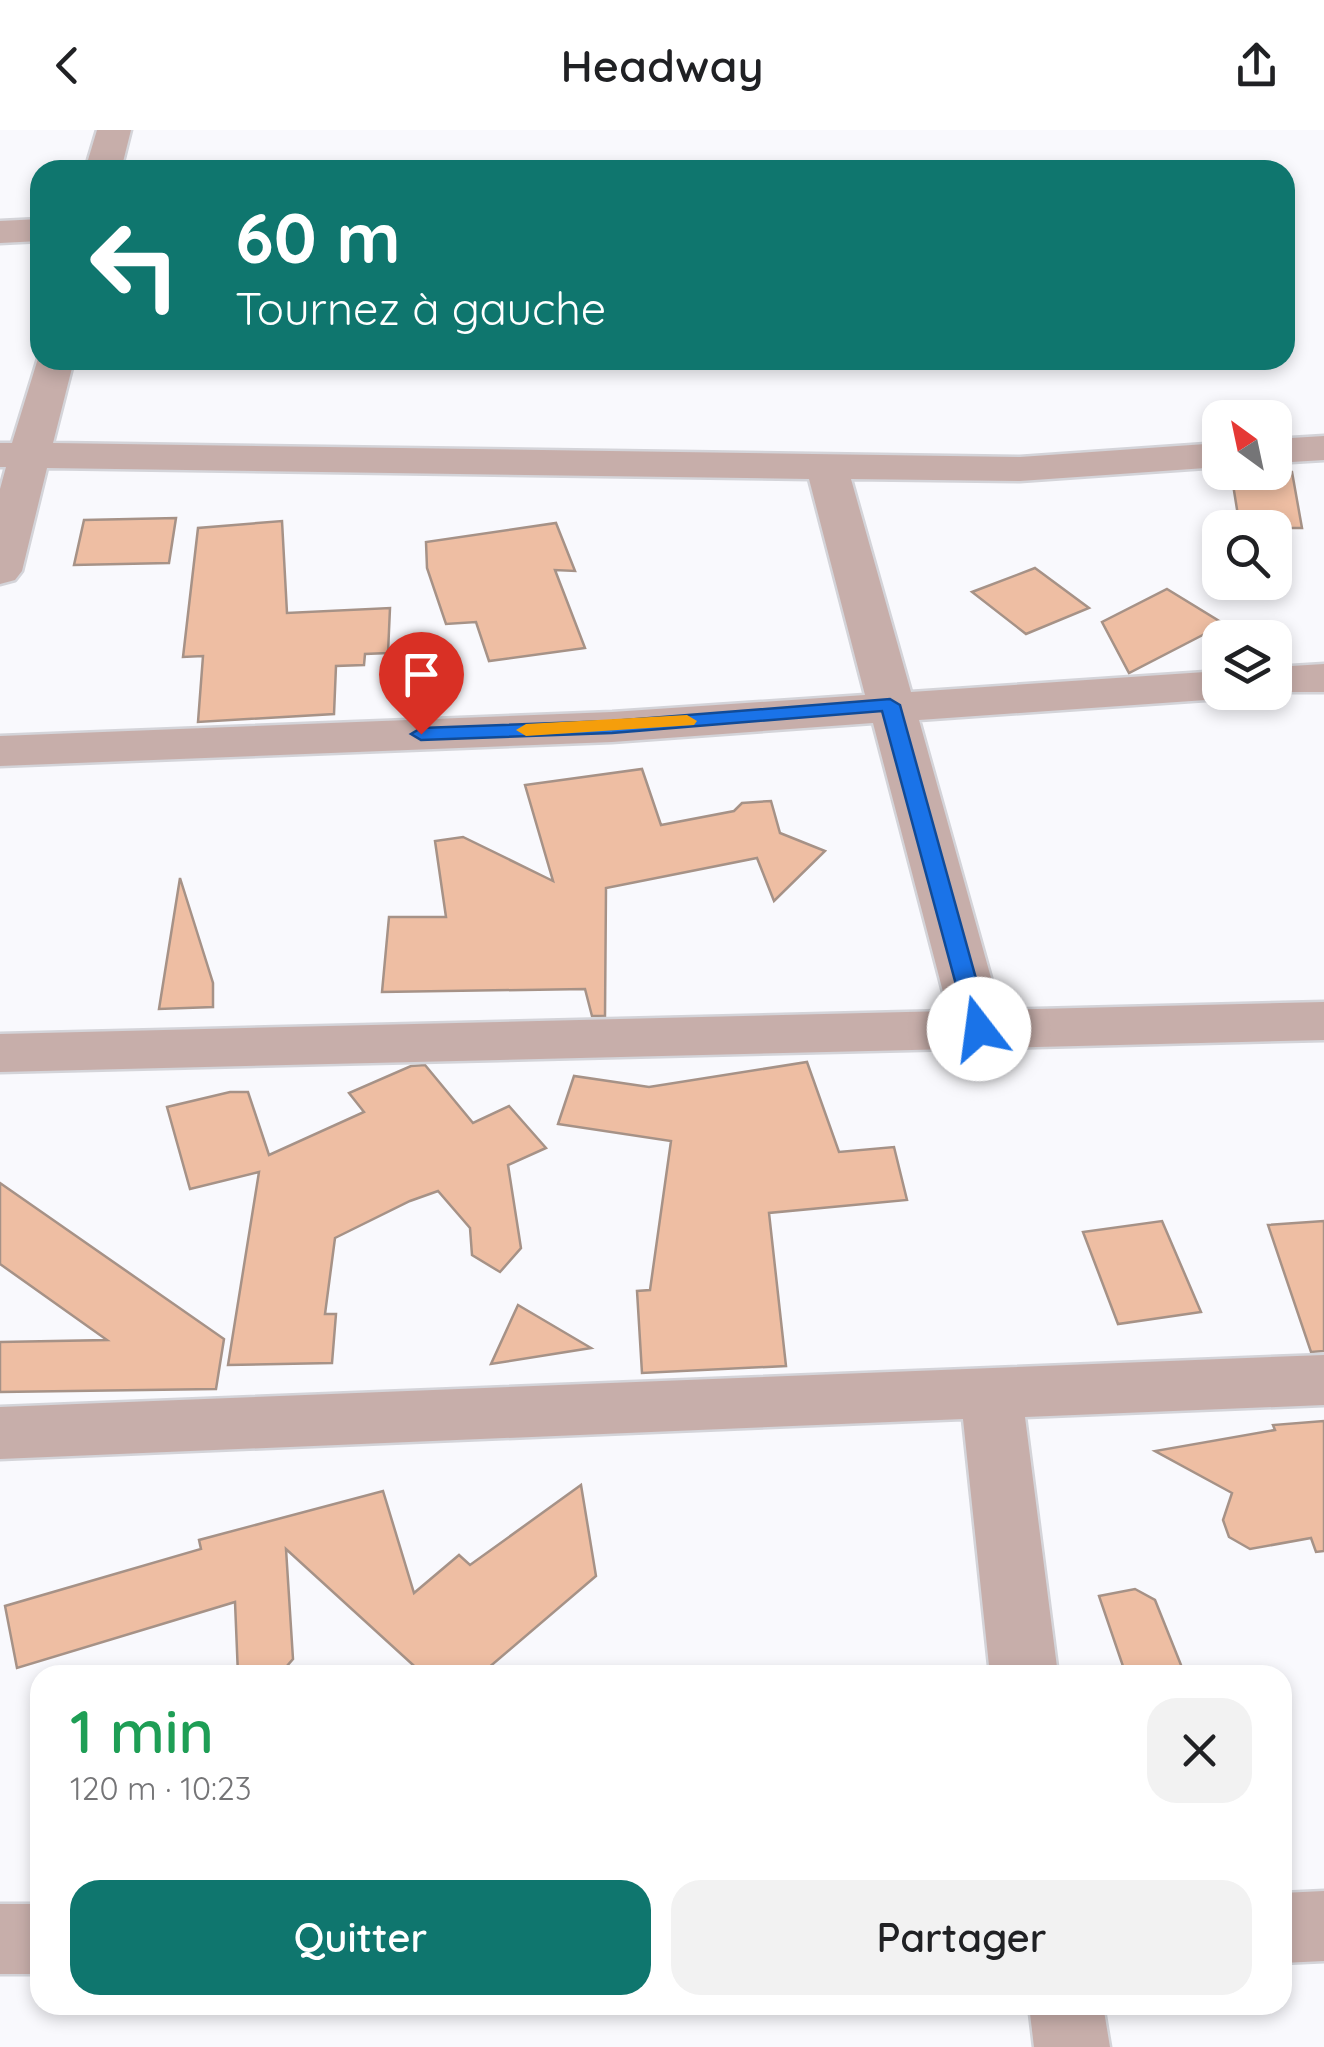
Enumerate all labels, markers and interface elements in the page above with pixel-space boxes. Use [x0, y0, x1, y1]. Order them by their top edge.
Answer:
text: Headway [560, 37, 764, 93]
icon: back [40, 38, 95, 93]
icon: share [1229, 38, 1284, 93]
text: 60 m [235, 193, 401, 281]
icon: left [70, 200, 200, 330]
text: Tournez à gauche [235, 280, 606, 336]
north arrow [1202, 400, 1292, 490]
map controls [1202, 400, 1292, 710]
button: search [1202, 510, 1292, 600]
button: layers [1202, 620, 1292, 710]
pin [379, 632, 464, 735]
icon: arrive [394, 647, 449, 702]
position arrow [927, 977, 1031, 1081]
text: 1 min [70, 1693, 214, 1768]
button: close [1147, 1698, 1252, 1803]
text: 120 m · 10:23 [70, 1768, 252, 1808]
button: Quitter [70, 1880, 651, 1995]
button: Partager [671, 1880, 1252, 1995]

